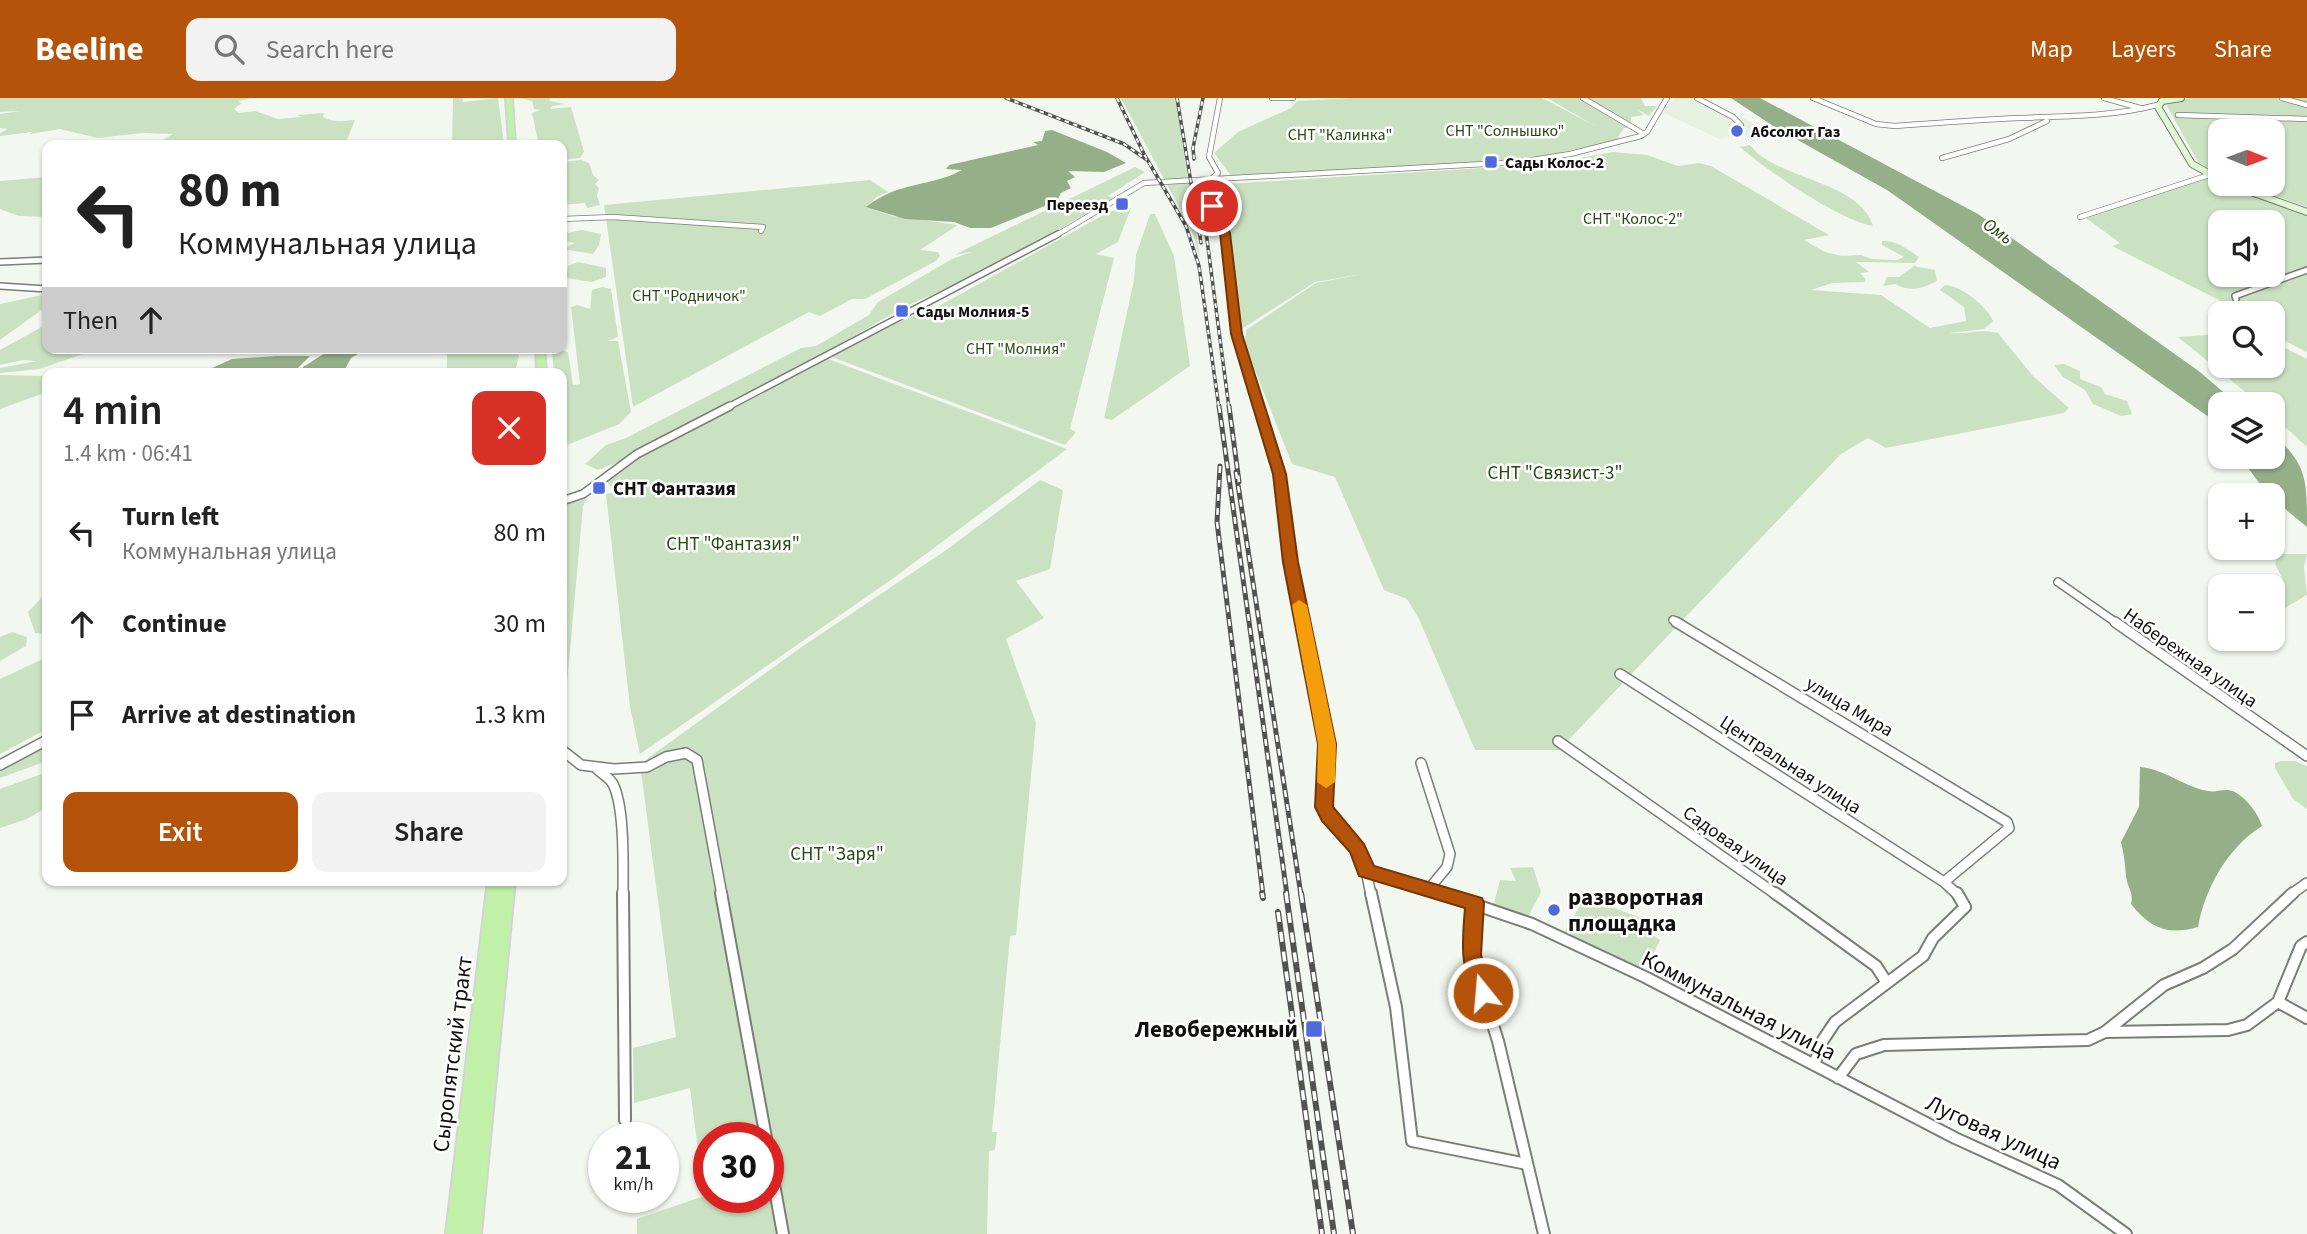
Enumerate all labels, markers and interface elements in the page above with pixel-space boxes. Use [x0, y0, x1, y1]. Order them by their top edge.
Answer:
search box [186, 18, 676, 81]
text: Beeline [35, 26, 144, 73]
icon: search [210, 30, 248, 68]
text: Search here [266, 31, 394, 68]
text: Map [2030, 32, 2073, 67]
text: Layers [2111, 32, 2176, 67]
text: Share [2214, 32, 2272, 67]
north arrow [2208, 119, 2286, 196]
map controls [2208, 119, 2285, 651]
park label: СНТ "Солнышко" [1446, 120, 1564, 142]
place label: Абсолют Газ [1750, 121, 1841, 143]
marker: Абсолют Газ [1729, 123, 1745, 139]
park label: СНТ "Калинка" [1288, 124, 1392, 146]
place label: Сады Колос-2 [1505, 152, 1604, 174]
marker: Сады Колос-2 [1483, 154, 1499, 170]
text: 80 m [178, 156, 282, 226]
icon: left [63, 168, 154, 259]
pin [1182, 176, 1242, 236]
icon: arrive [1193, 187, 1231, 225]
place label: Переезд [1046, 194, 1109, 216]
marker: Переезд [1114, 196, 1130, 212]
park label: СНТ "Колос-2" [1583, 208, 1683, 230]
button: sound [2208, 210, 2285, 287]
water label: Омь [1978, 212, 2018, 251]
text: Коммунальная улица [178, 221, 477, 267]
park label: СНТ "Родничок" [632, 285, 746, 307]
icon: ahead [132, 301, 170, 339]
place label: Сады Молния-5 [916, 301, 1029, 323]
button: search [2208, 301, 2285, 378]
text: Then [63, 302, 118, 339]
marker: Сады Молния-5 [894, 303, 910, 319]
park label: СНТ "Молния" [966, 338, 1066, 360]
text: 4 min [63, 381, 163, 441]
button: close [472, 391, 546, 465]
button: layers [2208, 392, 2285, 469]
text: 1.4 km · 06:41 [63, 437, 193, 470]
park label: СНТ "Связист-3" [1487, 460, 1623, 487]
place label: СНТ Фантазия [613, 476, 736, 503]
marker: СНТ Фантазия [591, 480, 607, 496]
button: + [2208, 483, 2285, 560]
text: Turn left [122, 498, 219, 535]
icon: left [63, 514, 101, 552]
text: 80 m [493, 514, 546, 551]
park label: СНТ "Фантазия" [666, 531, 800, 558]
text: Коммунальная улица [122, 535, 337, 568]
button: − [2208, 574, 2285, 651]
street label: Набережная улица [2118, 602, 2263, 715]
icon: ahead [63, 605, 101, 643]
text: Continue [122, 605, 227, 642]
text: 30 m [493, 605, 546, 642]
street label: улица Мира [1800, 670, 1898, 744]
icon: arrive [63, 696, 101, 734]
text: Arrive at destination [122, 696, 356, 733]
text: 1.3 km [474, 696, 546, 733]
street label: Центральная улица [1714, 709, 1866, 821]
button: Exit [63, 792, 298, 872]
button: Share [312, 792, 546, 872]
street label: Садовая улица [1677, 800, 1793, 893]
park label: СНТ "Заря" [790, 841, 884, 868]
place label: разворотная площадка [1568, 881, 1704, 940]
marker: разворотная площадка [1546, 902, 1562, 918]
street label: Коммунальная улица [1636, 942, 1842, 1069]
street label: Сыропятский тракт [424, 954, 481, 1154]
position arrow [1446, 956, 1520, 1030]
place label: Левобережный [1134, 1013, 1298, 1046]
marker: Левобережный [1304, 1019, 1324, 1039]
street label: Луговая улица [1921, 1087, 2067, 1178]
speed limit sign: 30 [693, 1122, 784, 1213]
text: 21 [615, 1133, 652, 1183]
text: km/h [614, 1172, 653, 1197]

